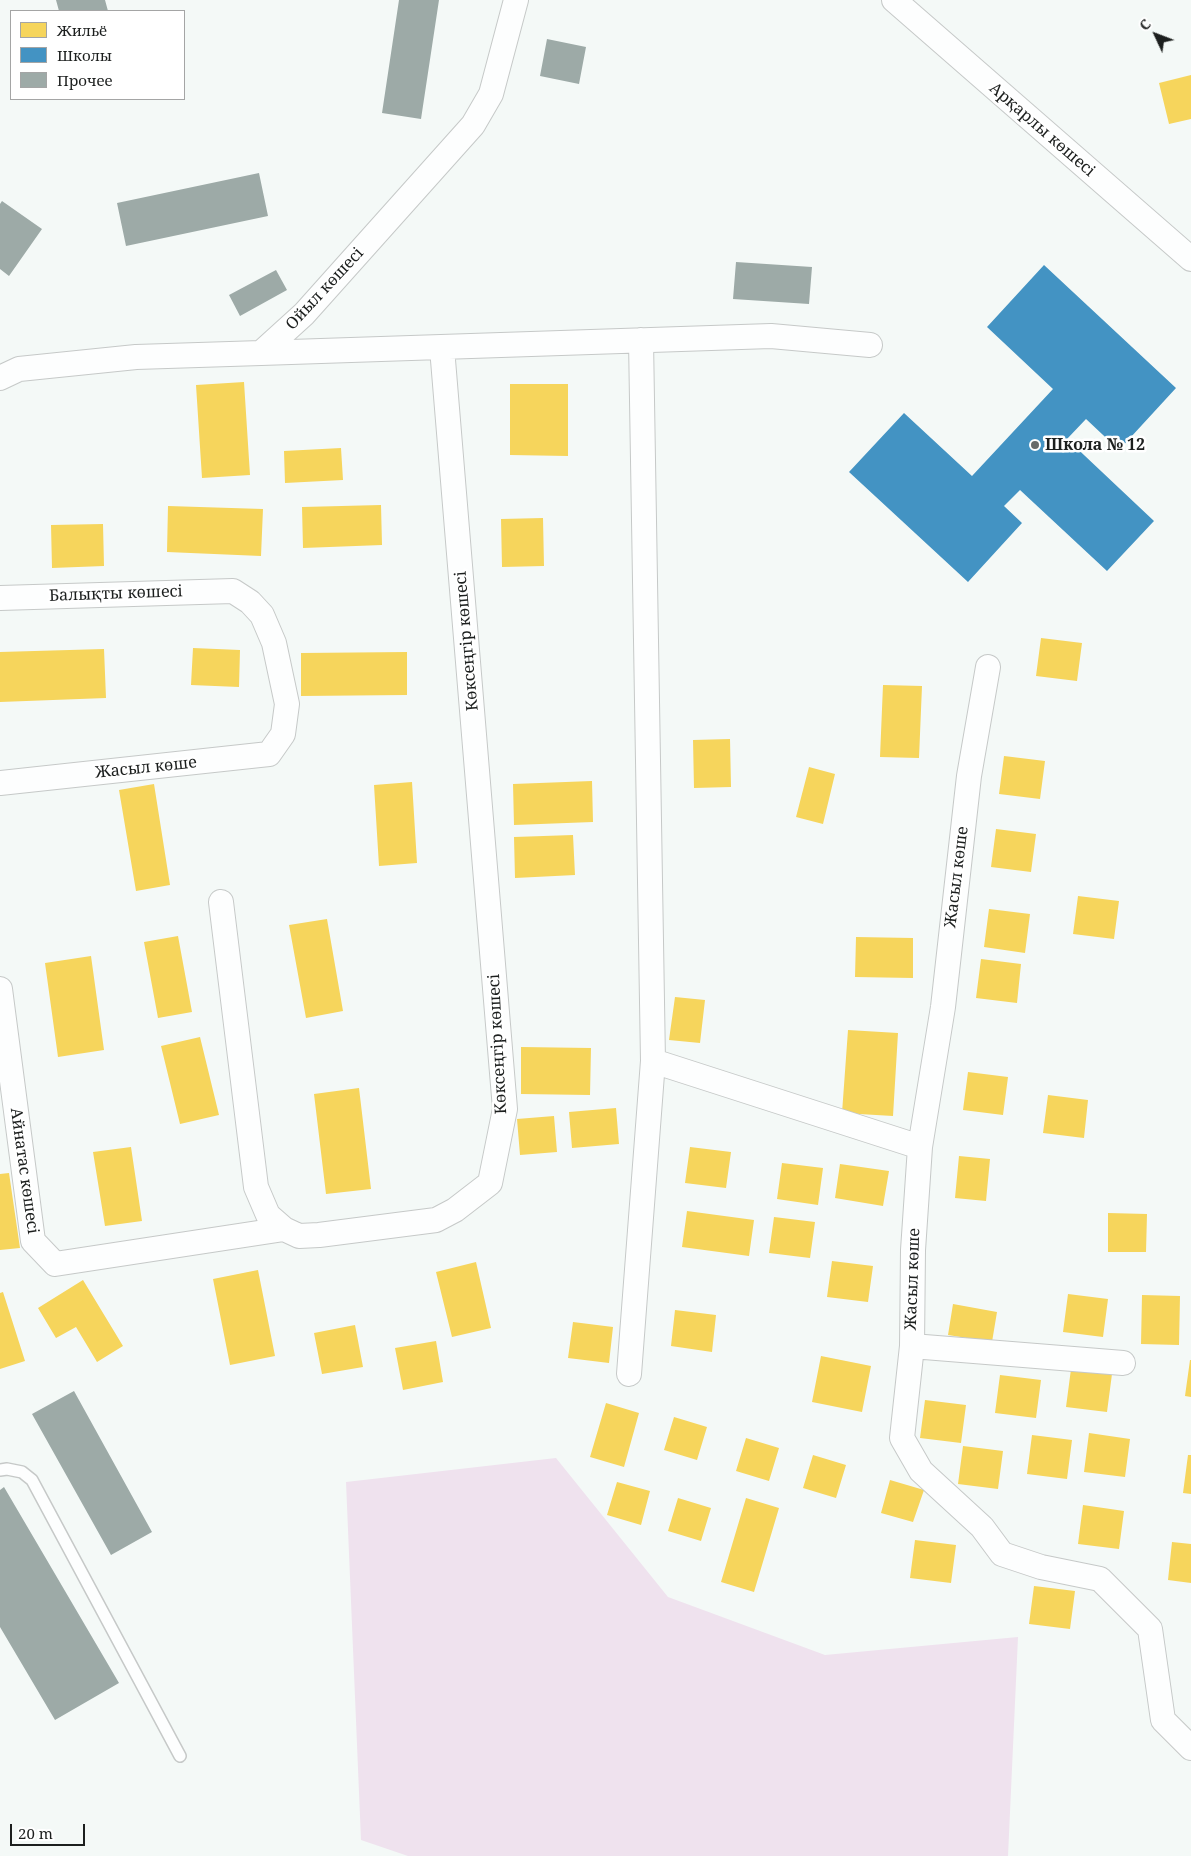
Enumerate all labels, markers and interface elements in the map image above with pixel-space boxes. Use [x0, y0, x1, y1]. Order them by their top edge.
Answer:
legend [10, 10, 185, 100]
north arrow [1131, 10, 1181, 60]
text: С [1135, 15, 1155, 34]
text: Жильё [57, 20, 107, 40]
text: Школы [57, 45, 112, 65]
text: Прочее [57, 70, 113, 90]
street label: Арқарлы көшесі [985, 79, 1099, 181]
street label: Ойыл көшесі [282, 244, 368, 334]
place label: Школа № 12 [1045, 435, 1145, 455]
marker: Школа № 12 [1029, 439, 1041, 451]
street label: Көксеңгір көшесі [451, 570, 483, 712]
street label: Балықты көшесі [49, 582, 183, 606]
street label: Жасыл көше [94, 753, 198, 783]
street label: Жасыл көше [941, 825, 973, 929]
street label: Көксеңгір көшесі [485, 973, 511, 1115]
street label: Айнатас көшесі [6, 1107, 42, 1235]
street label: Жасыл көше [902, 1228, 924, 1330]
scale bar [12, 1814, 88, 1846]
text: 20 m [18, 1823, 53, 1843]

